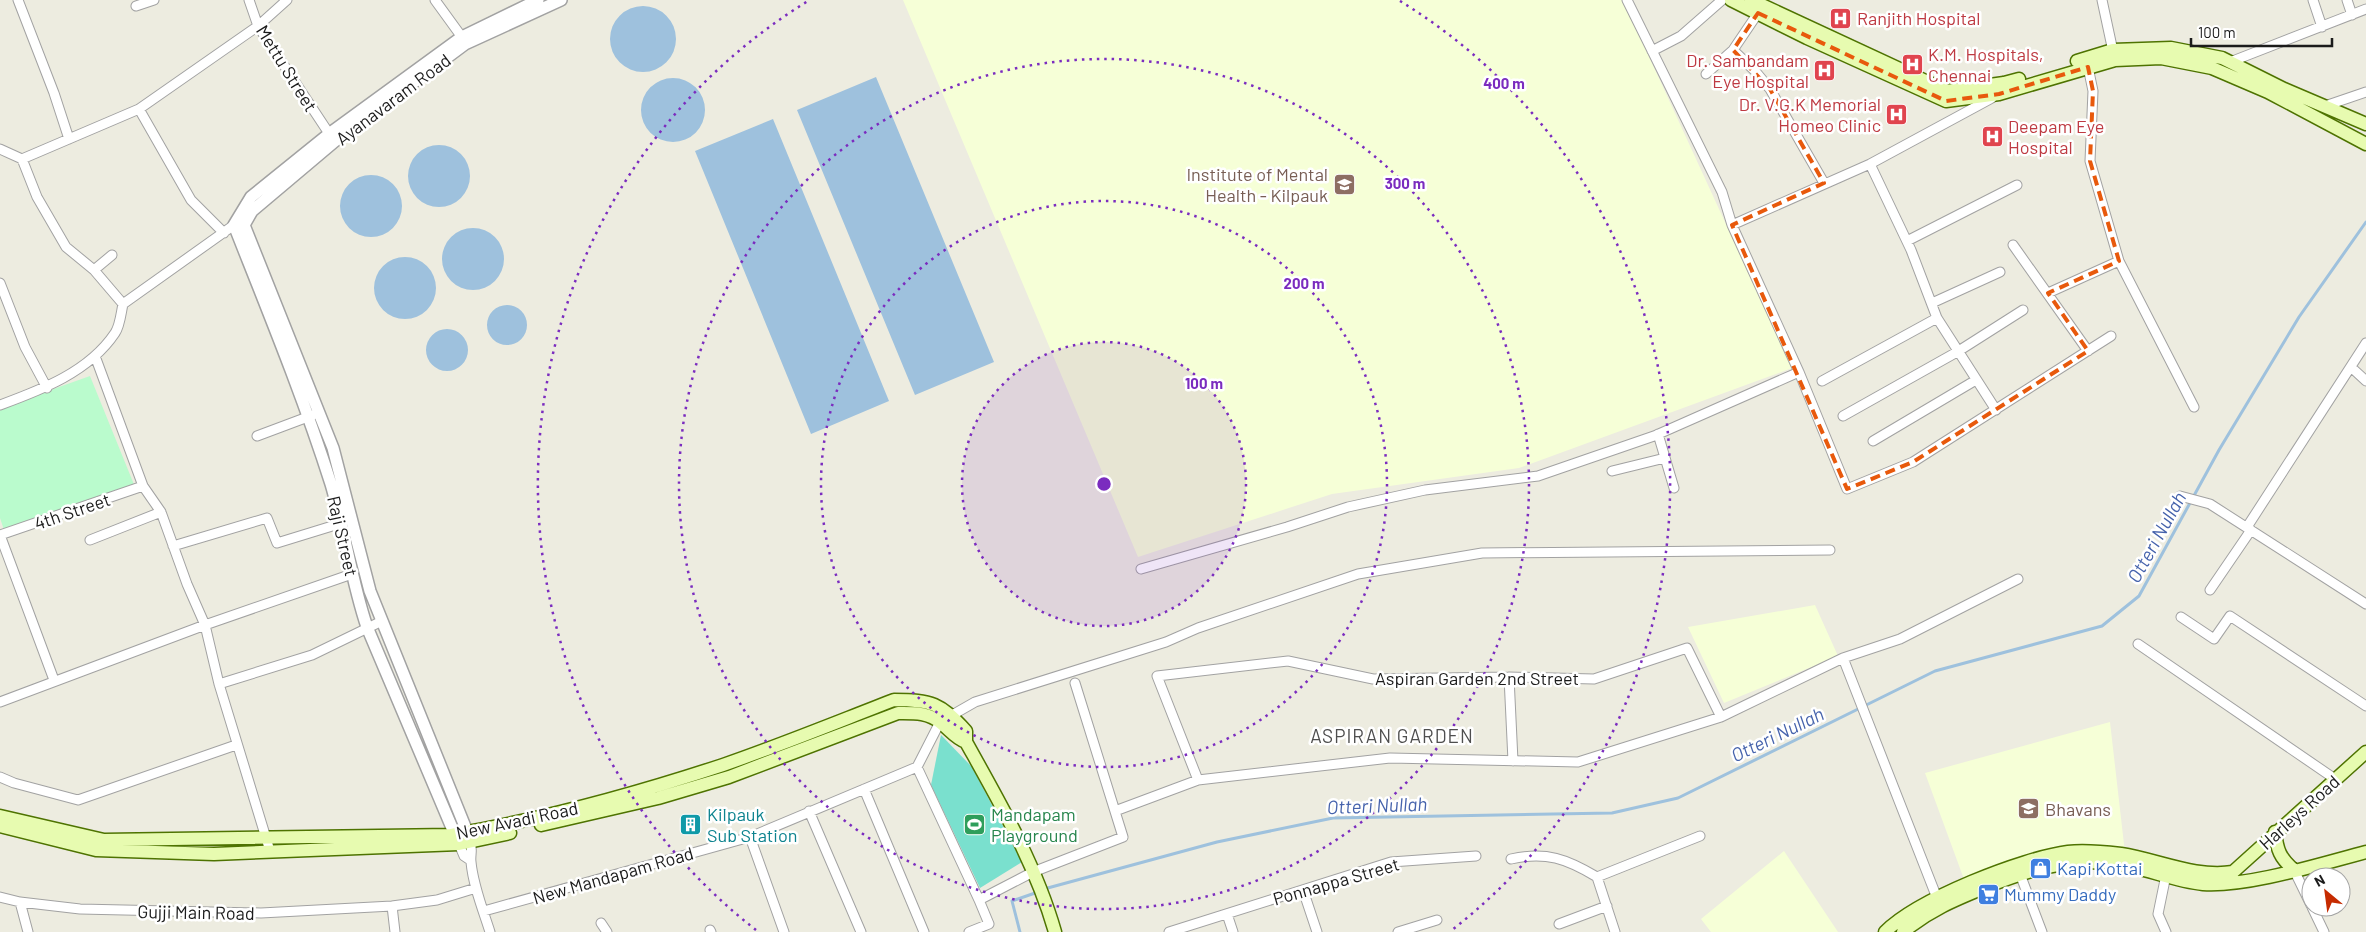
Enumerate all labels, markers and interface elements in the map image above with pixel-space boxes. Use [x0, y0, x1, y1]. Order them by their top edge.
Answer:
hospital icon: Ranjith Hospital [1829, 6, 1853, 30]
place label: Ranjith Hospital [1857, 7, 1980, 29]
scale bar [2191, 15, 2332, 47]
street label: Mettu Street [252, 21, 322, 115]
text: 100 m [2198, 23, 2236, 41]
place label: K.M. Hospitals, Chennai [1928, 43, 2044, 86]
street label: Ayanavaram Road [331, 49, 455, 149]
place label: Dr. Sambandam Eye Hospital [1686, 49, 1809, 92]
hospital icon: K.M. Hospitals, Chennai [1900, 52, 1924, 76]
hospital icon: Dr. Sambandam Eye Hospital [1813, 58, 1837, 82]
text: 400 m [1483, 74, 1525, 92]
place label: Dr. V.G.K Memorial Homeo Clinic [1739, 93, 1881, 136]
hospital icon: Dr. V.G.K Memorial Homeo Clinic [1885, 102, 1909, 126]
place label: Deepam Eye Hospital [2008, 115, 2104, 158]
hospital icon: Deepam Eye Hospital [1980, 124, 2004, 148]
place label: Institute of Mental Health - Kilpauk [1186, 163, 1328, 206]
school or university icon: Institute of Mental Health - Kilpauk [1332, 172, 1356, 196]
text: 300 m [1385, 174, 1425, 192]
text: 200 m [1283, 274, 1325, 292]
text: 100 m [1185, 374, 1223, 392]
centre of rings [1095, 475, 1113, 493]
water label: Otteri Nullah [2122, 487, 2190, 586]
street label: 4th Street [31, 488, 113, 534]
street label: Raji Street [323, 494, 363, 578]
street label: Aspiran Garden 2nd Street [1375, 667, 1579, 689]
water label: Otteri Nullah [1727, 702, 1827, 766]
district label: ASPIRAN GARDEN [1310, 724, 1474, 747]
street label: Harleys Road [2254, 770, 2344, 854]
water label: Otteri Nullah [1326, 792, 1428, 818]
street label: New Avadi Road [454, 796, 580, 844]
school or university icon: Bhavans [2017, 797, 2041, 821]
place label: Bhavans [2045, 798, 2111, 820]
place label: Kilpauk Sub Station [707, 803, 797, 846]
place label: Mandapam Playground [991, 803, 1078, 846]
building icon: Kilpauk Sub Station [679, 812, 703, 836]
sports icon: Mandapam Playground [963, 812, 987, 836]
street label: New Mandapam Road [530, 842, 696, 908]
street label: Ponnappa Street [1270, 852, 1402, 910]
shop icon: Kapi Kottai [2029, 856, 2053, 880]
place label: Kapi Kottai [2057, 857, 2143, 879]
north arrow [2301, 867, 2351, 917]
text: N [2311, 871, 2328, 890]
supermarket icon: Mummy Daddy [1976, 882, 2000, 906]
place label: Mummy Daddy [2004, 883, 2116, 905]
street label: Gujji Main Road [137, 900, 255, 924]

